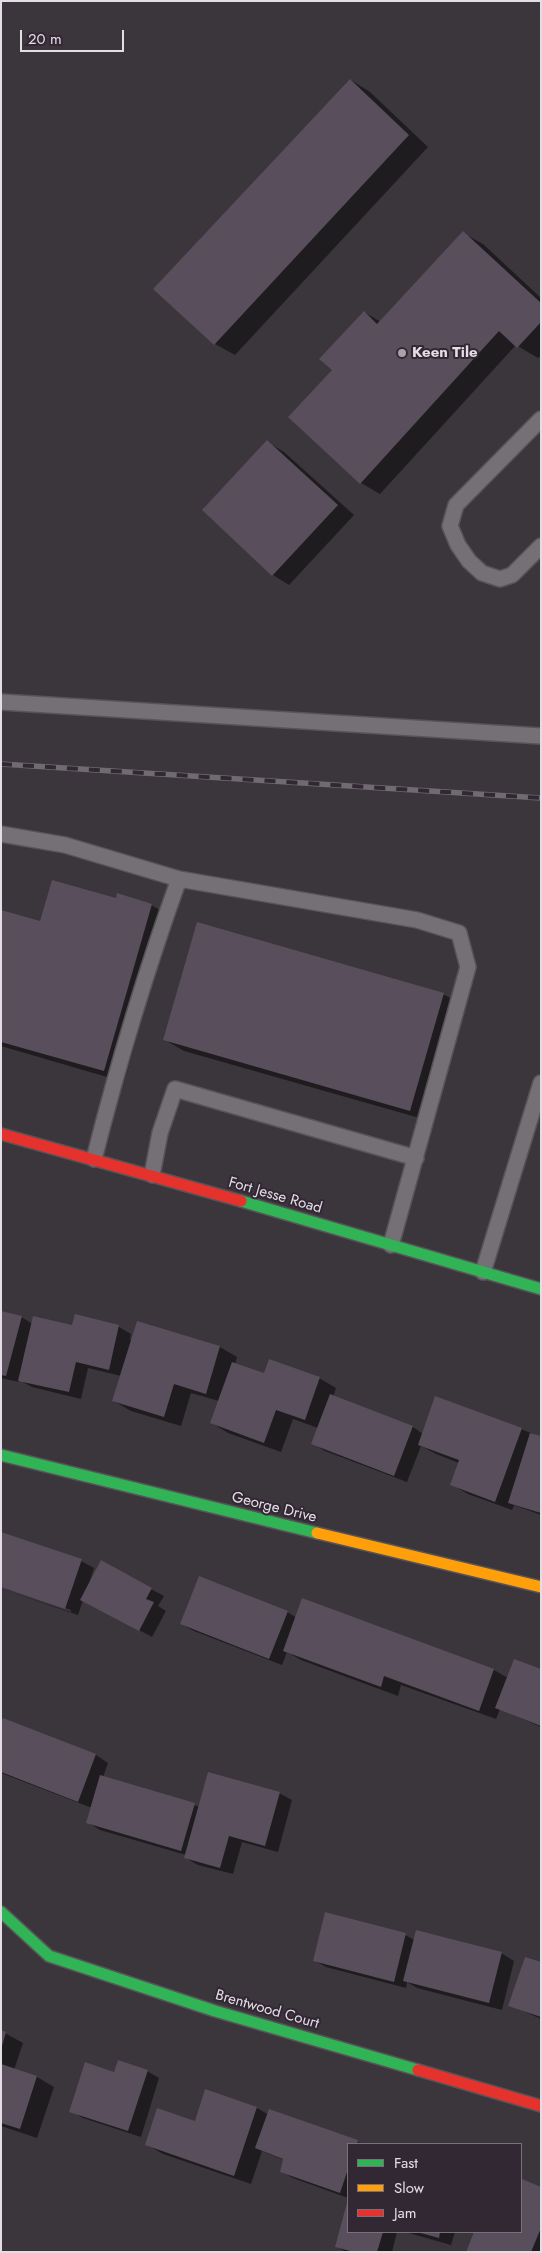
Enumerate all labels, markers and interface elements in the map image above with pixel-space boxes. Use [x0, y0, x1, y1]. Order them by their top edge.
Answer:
scale bar [22, 20, 126, 52]
text: 20 m [28, 28, 62, 50]
place label: Keen Tile [412, 344, 478, 362]
marker: Keen Tile [396, 347, 408, 359]
street label: Fort Jesse Road [226, 1174, 324, 1218]
street label: George Drive [230, 1489, 318, 1527]
street label: Brentwood Court [213, 1987, 321, 2033]
legend [347, 2143, 522, 2233]
text: Fast [394, 2152, 418, 2174]
text: Slow [394, 2177, 424, 2199]
text: Jam [394, 2202, 417, 2224]

